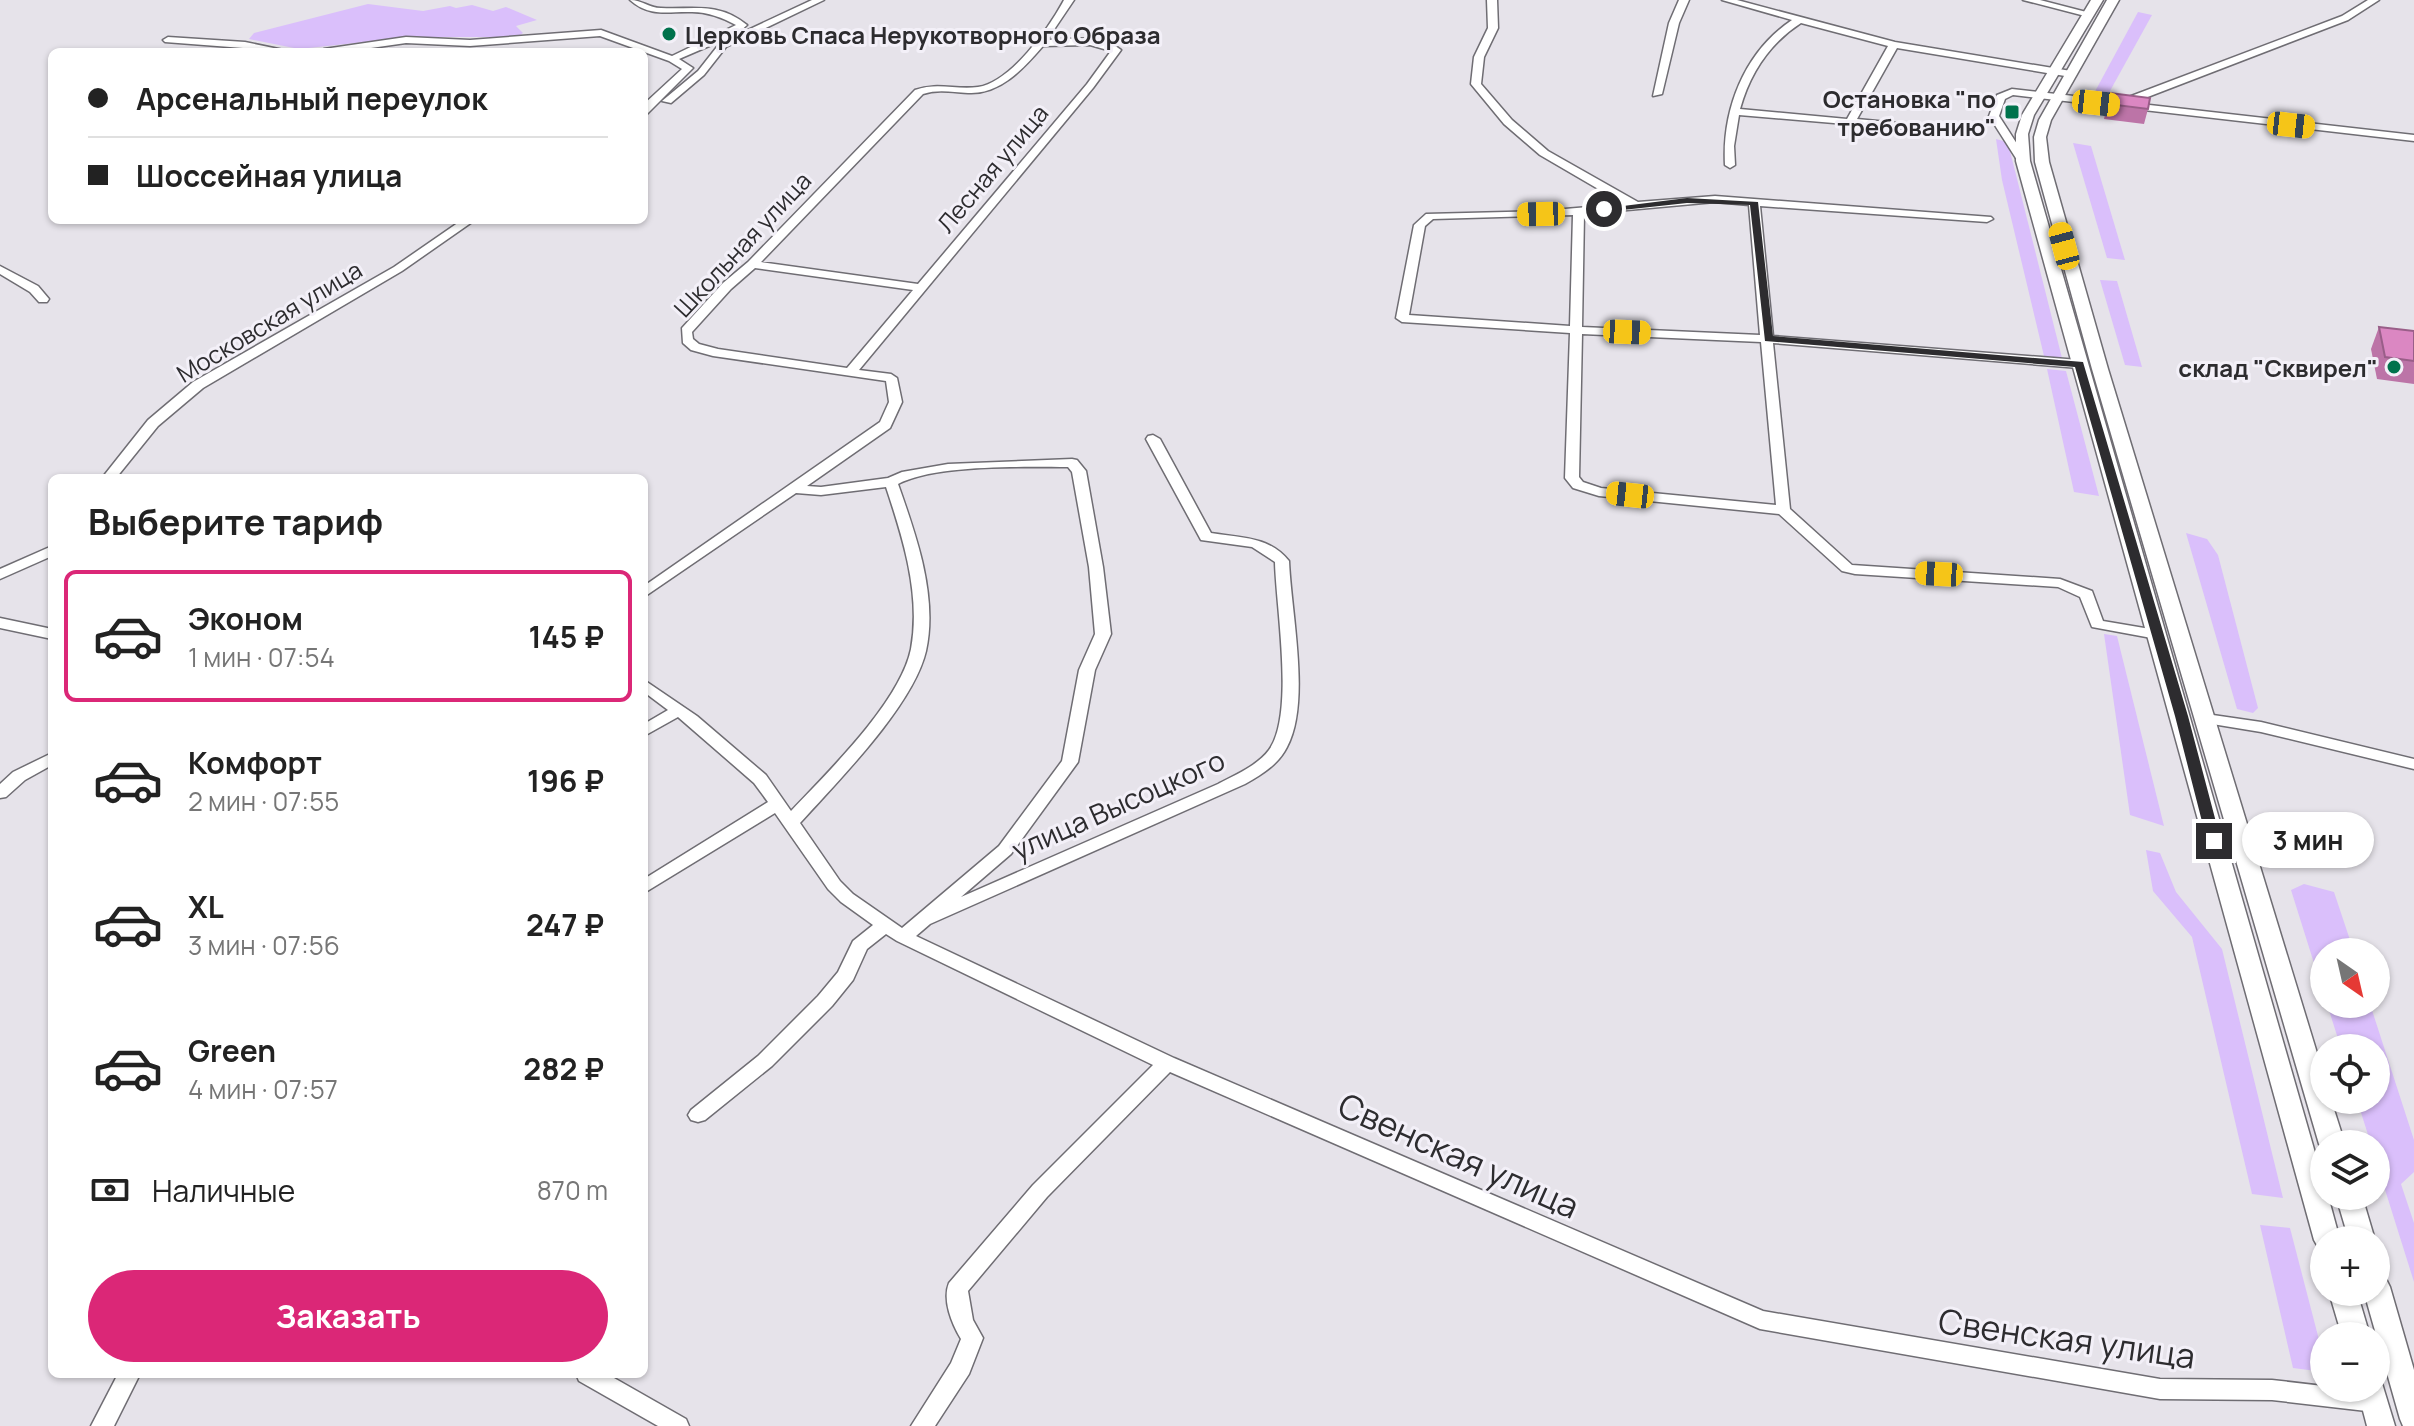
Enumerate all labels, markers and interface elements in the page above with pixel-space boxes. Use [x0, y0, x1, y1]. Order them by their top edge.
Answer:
place label: Церковь Спаса Нерукотворного Образа [685, 18, 1160, 51]
marker: Церковь Спаса Нерукотворного Образа [660, 25, 678, 43]
text: Арсенальный переулок [136, 78, 487, 119]
place label: Остановка "по требованию" [1823, 82, 1996, 143]
car [2071, 89, 2121, 117]
street label: Лесная улица [929, 97, 1055, 239]
marker: Остановка "по требованию" [2003, 103, 2021, 121]
car [2266, 111, 2316, 139]
text: Шоссейная улица [136, 155, 402, 196]
street label: Школьная улица [666, 164, 818, 324]
route start [1586, 191, 1622, 227]
car [1517, 202, 1565, 226]
car [2046, 220, 2082, 272]
street label: Московская улица [170, 253, 368, 389]
car [1603, 319, 1651, 345]
place label: склад "Сквирел" [2178, 351, 2378, 384]
marker: склад "Сквирел" [2385, 358, 2403, 376]
car [1605, 481, 1655, 509]
text: Выберите тариф [88, 497, 383, 546]
car [1914, 561, 1964, 587]
text: Эконом [188, 598, 303, 639]
icon: car [92, 600, 164, 672]
text: 145 ₽ [528, 616, 604, 657]
text: 1 мин · 07:54 [188, 639, 335, 675]
street label: улица Высоцкого [1006, 740, 1230, 868]
text: Комфорт [188, 742, 322, 783]
icon: car [92, 744, 164, 816]
text: 196 ₽ [527, 760, 604, 801]
text: 2 мин · 07:55 [188, 783, 339, 819]
callout: 3 мин [2242, 813, 2374, 869]
text: 3 мин [2272, 822, 2344, 858]
route end [2196, 823, 2232, 859]
text: XL [188, 886, 224, 927]
icon: car [92, 888, 164, 960]
text: 247 ₽ [526, 904, 604, 945]
text: 3 мин · 07:56 [188, 927, 340, 963]
north arrow [2310, 938, 2390, 1018]
map controls [2310, 938, 2390, 1402]
text: Green [188, 1030, 276, 1071]
icon: car [92, 1032, 164, 1104]
button: locate [2310, 1034, 2390, 1114]
text: 282 ₽ [523, 1048, 604, 1089]
text: 4 мин · 07:57 [188, 1071, 338, 1107]
street label: Свенская улица [1331, 1081, 1587, 1229]
button: layers [2310, 1130, 2390, 1210]
icon: cash [88, 1168, 132, 1212]
text: Наличные [152, 1170, 295, 1211]
text: 870 m [537, 1172, 608, 1208]
button: + [2310, 1226, 2390, 1306]
button: Заказать [88, 1270, 608, 1362]
street label: Свенская улица [1936, 1297, 2198, 1379]
button: − [2310, 1322, 2390, 1402]

